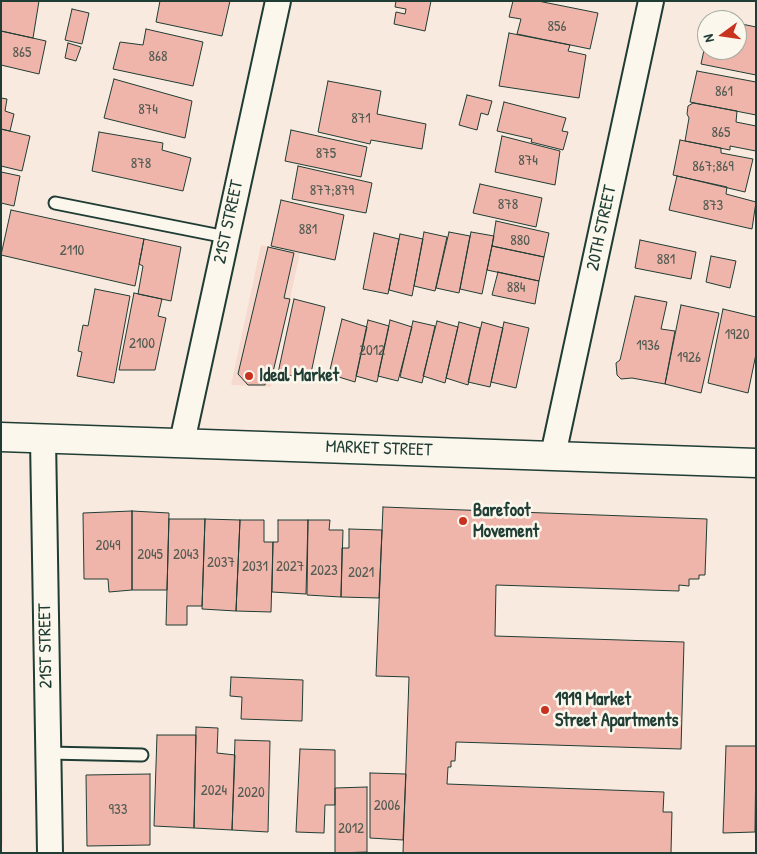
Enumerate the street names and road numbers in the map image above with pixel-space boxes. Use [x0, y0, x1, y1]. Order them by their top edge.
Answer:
street label: 21ST STREET [210, 178, 248, 266]
street label: 20TH STREET [582, 183, 622, 273]
street label: MARKET STREET [325, 436, 433, 462]
street label: 21ST STREET [34, 603, 58, 689]

